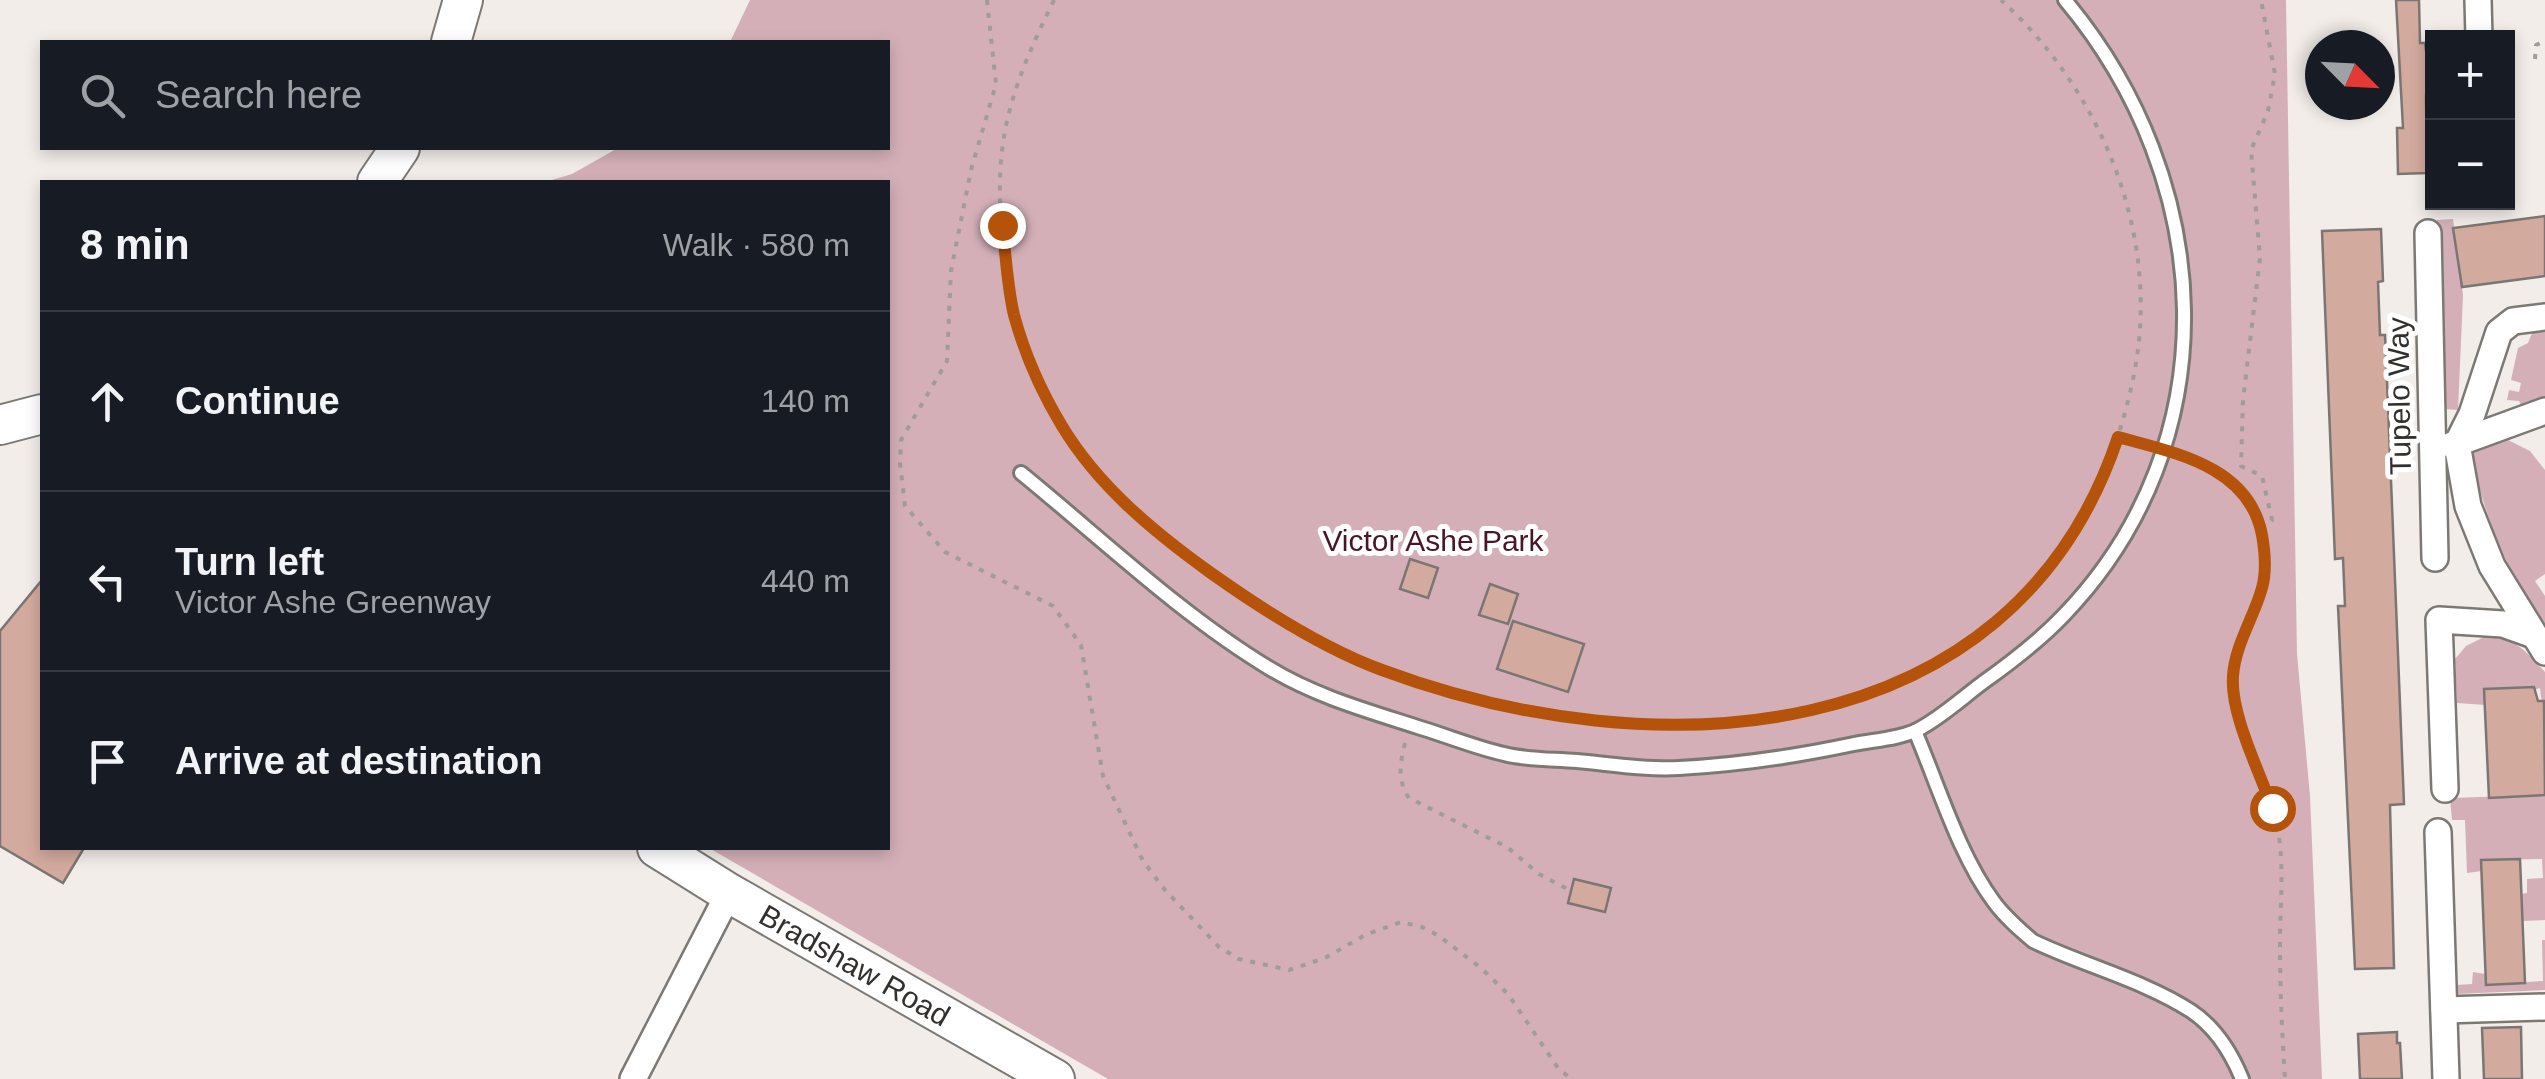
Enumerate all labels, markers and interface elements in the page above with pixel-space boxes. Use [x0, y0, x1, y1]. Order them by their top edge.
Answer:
north arrow [2305, 30, 2395, 120]
map controls [2425, 30, 2515, 210]
button: + [2425, 30, 2515, 120]
search box [40, 40, 890, 150]
icon: search [75, 68, 130, 123]
text: Search here [155, 74, 362, 116]
button: − [2425, 120, 2515, 210]
route end [980, 203, 1026, 249]
text: 8 min [80, 221, 190, 268]
text: Walk · 580 m [663, 227, 850, 263]
street label: Tupelo Way [2381, 317, 2417, 475]
icon: ahead [80, 374, 135, 429]
text: Continue [175, 380, 340, 422]
text: 140 m [761, 383, 850, 419]
park label: Victor Ashe Park [1322, 524, 1545, 557]
text: Turn left [175, 541, 324, 583]
icon: left [80, 554, 135, 609]
text: 440 m [761, 563, 850, 599]
text: Victor Ashe Greenway [175, 584, 491, 620]
icon: arrive [80, 734, 135, 789]
text: Arrive at destination [175, 740, 542, 782]
route start [2250, 786, 2296, 832]
street label: Bradshaw Road [754, 898, 956, 1032]

